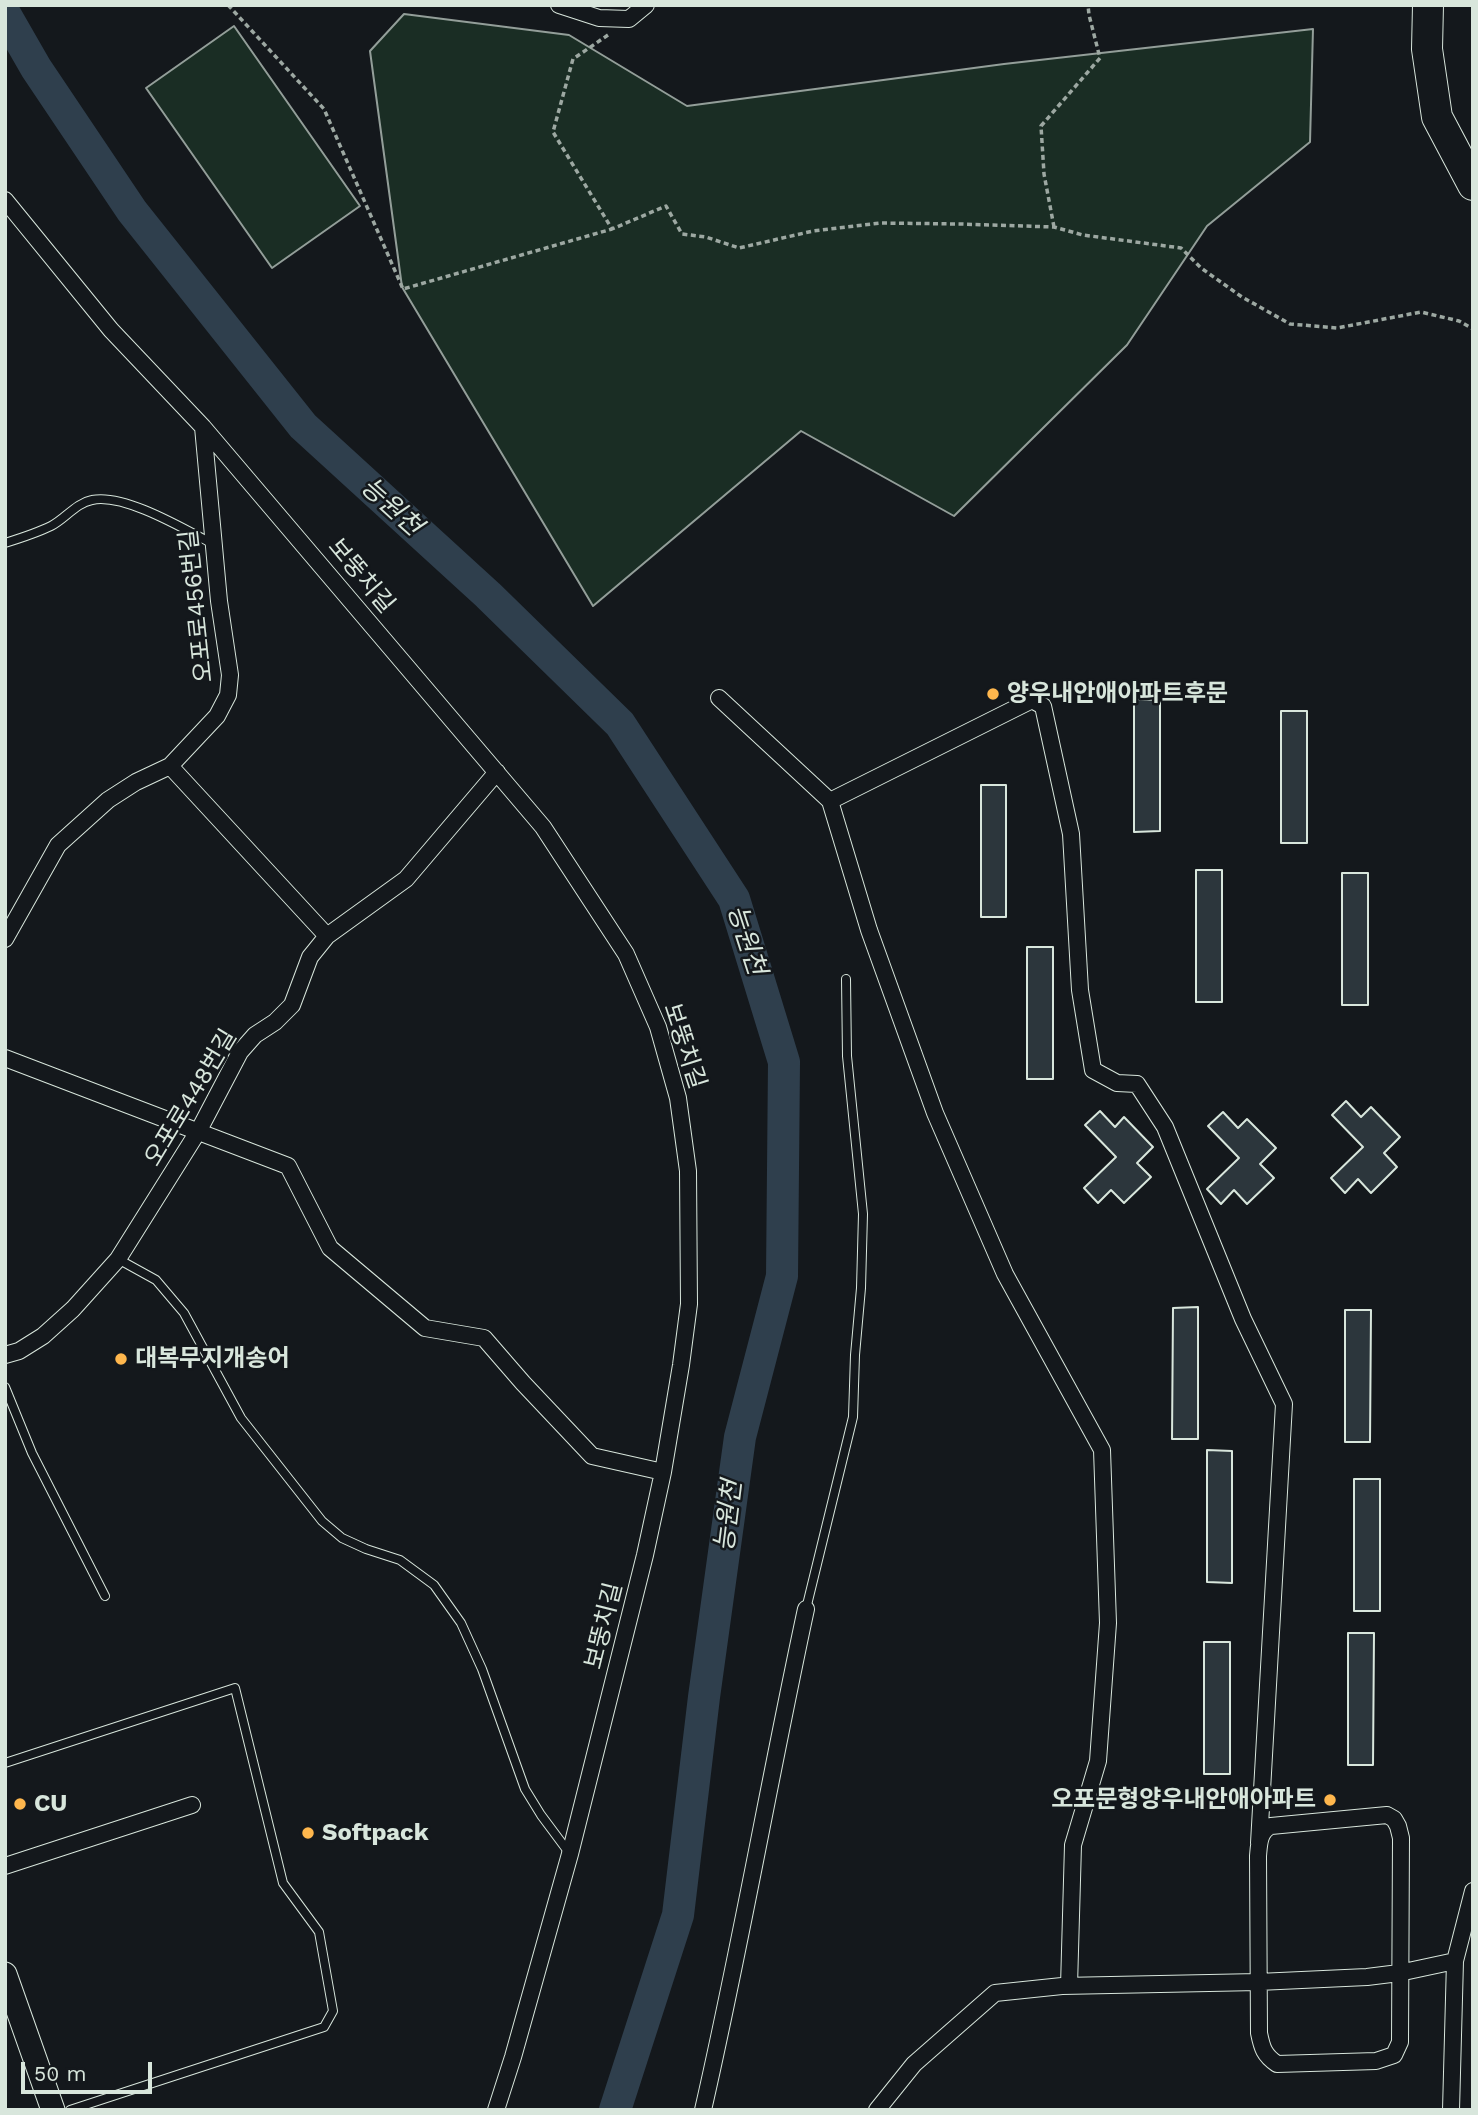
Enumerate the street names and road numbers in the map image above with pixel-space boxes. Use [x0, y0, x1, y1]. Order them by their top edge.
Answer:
street label: 오포로456번길 [175, 528, 219, 684]
street label: 보뚱치길 [322, 533, 400, 619]
street label: 보뚱치길 [657, 1000, 711, 1092]
street label: 오포로448번길 [139, 1024, 243, 1172]
street label: 보뚱치길 [579, 1580, 629, 1672]

